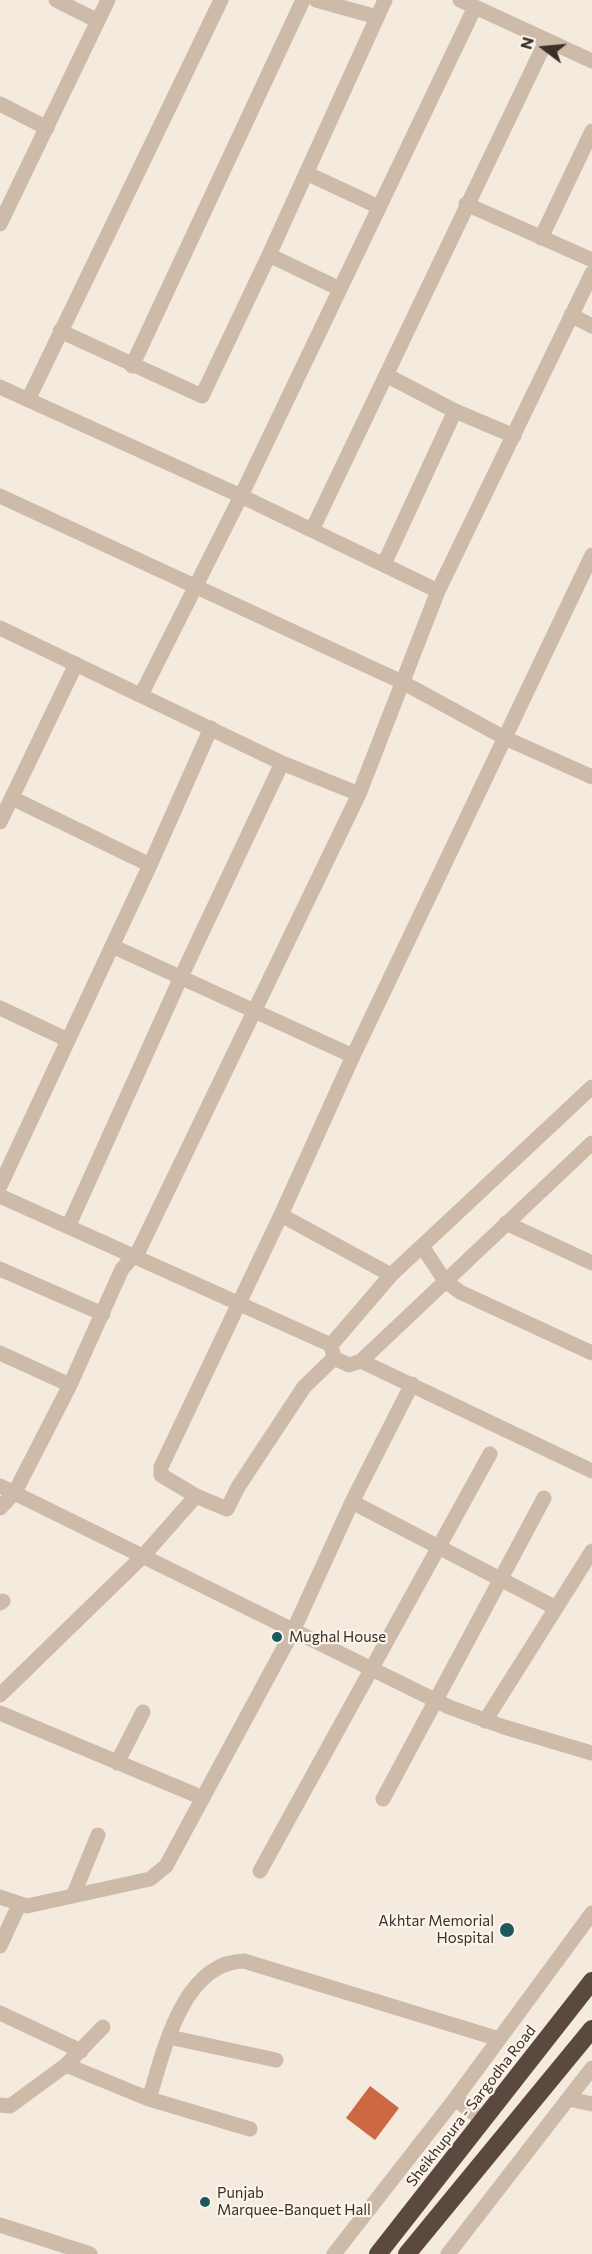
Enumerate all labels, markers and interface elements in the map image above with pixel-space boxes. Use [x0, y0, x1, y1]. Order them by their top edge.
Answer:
north arrow [514, 18, 574, 78]
text: N [515, 35, 537, 51]
place label: Mughal House [289, 1628, 386, 1646]
marker: Mughal House [270, 1630, 284, 1644]
place label: Akhtar Memorial Hospital [378, 1912, 494, 1947]
marker: Akhtar Memorial Hospital [498, 1921, 516, 1939]
street label: Sheikhupura - Sargodha Road [402, 2022, 540, 2190]
place label: Punjab Marquee-Banquet Hall [217, 2184, 371, 2219]
marker: Punjab Marquee-Banquet Hall [198, 2195, 212, 2209]

